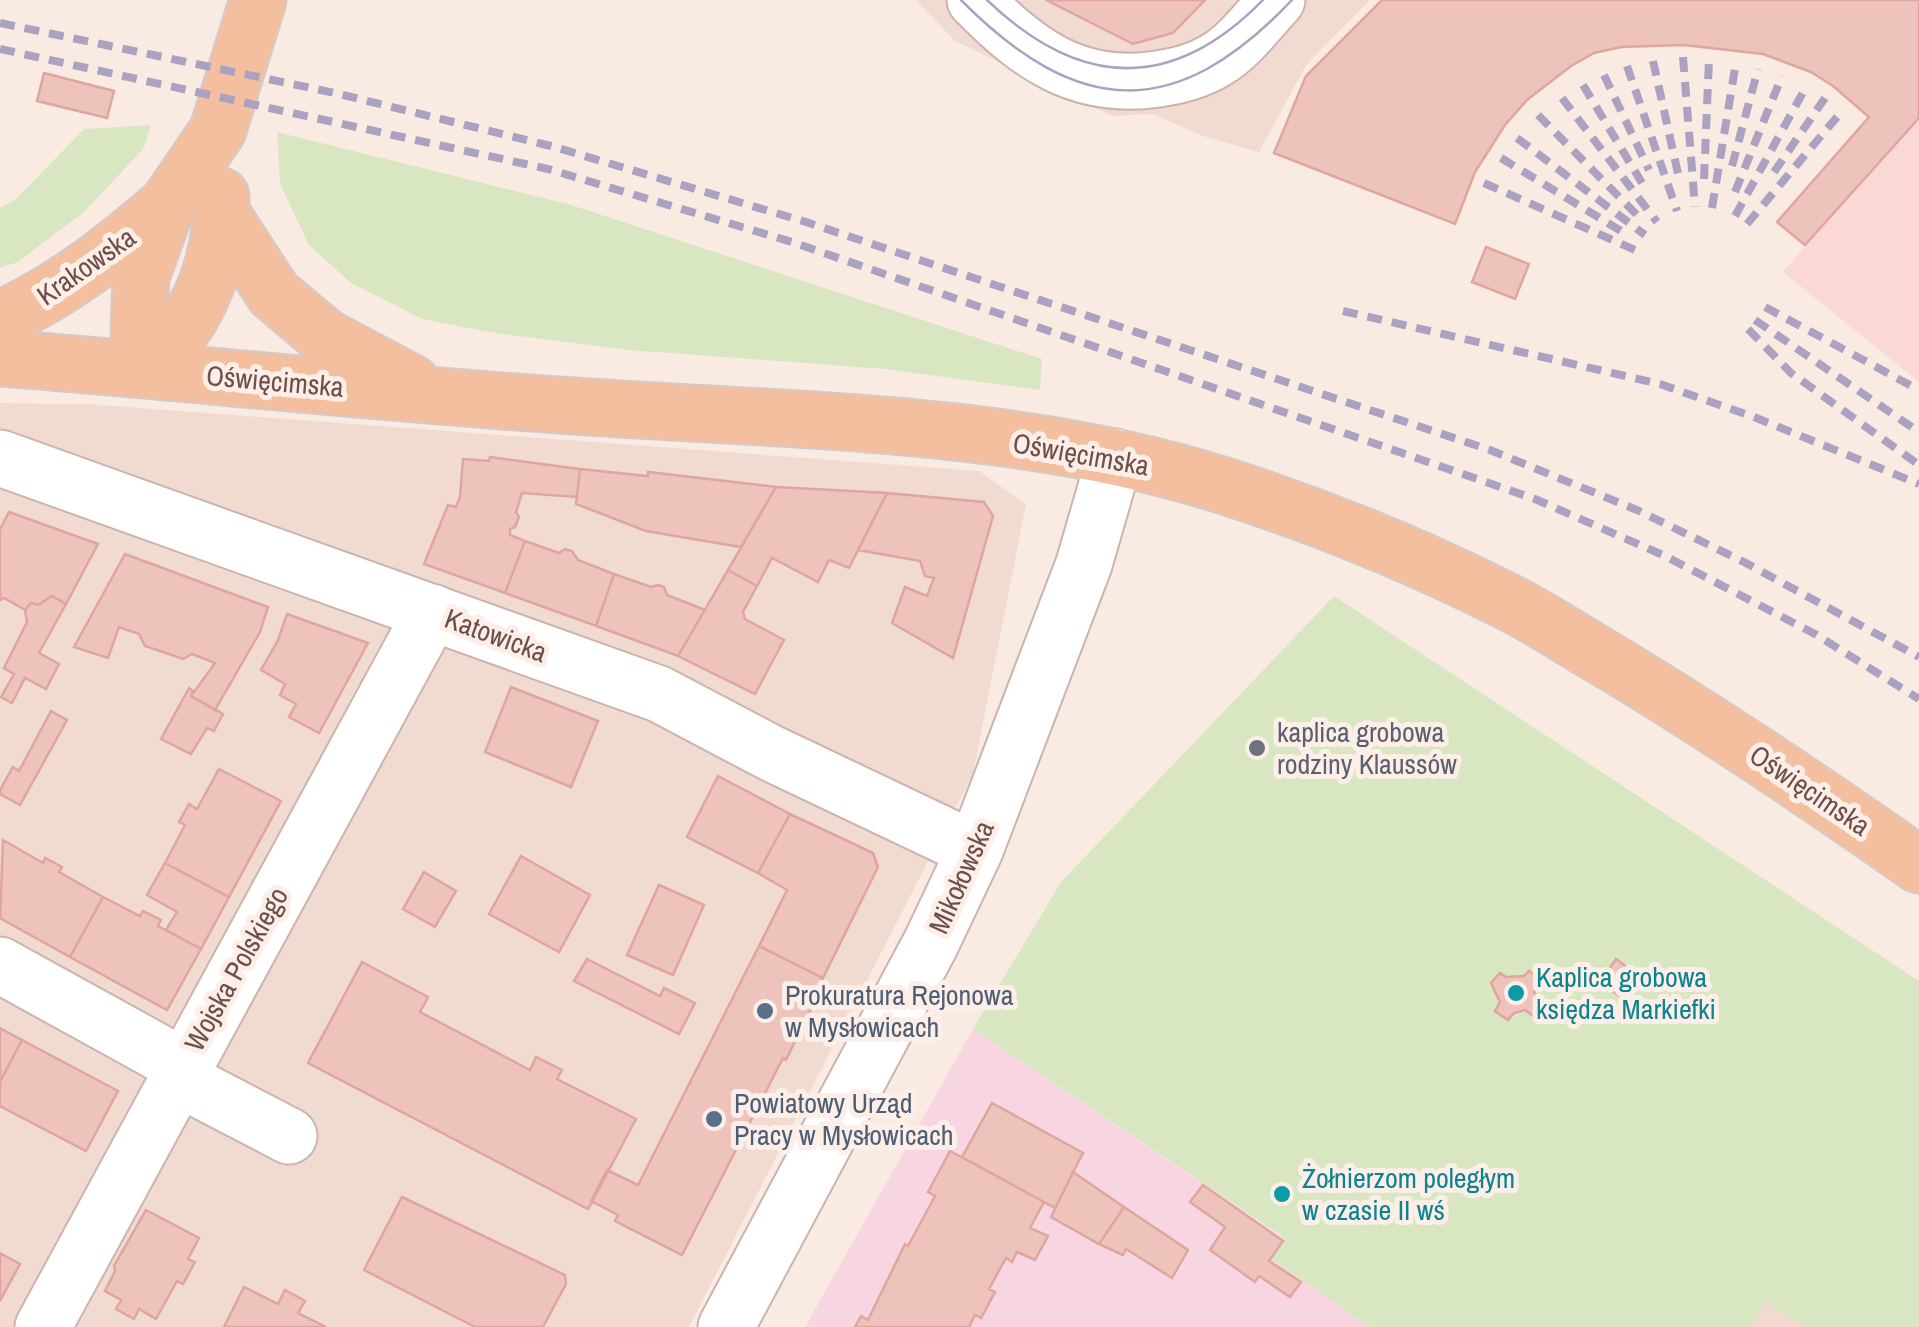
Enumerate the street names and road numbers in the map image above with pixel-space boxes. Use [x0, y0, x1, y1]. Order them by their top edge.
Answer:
street label: Krakowska [29, 218, 143, 314]
street label: Oświęcimska [205, 356, 346, 406]
street label: Oświęcimska [1010, 423, 1152, 485]
street label: Katowicka [440, 599, 552, 671]
street label: Oświęcimska [1742, 736, 1878, 844]
street label: Mikołowska [919, 814, 1003, 940]
street label: Wojska Polskiego [175, 880, 297, 1058]

